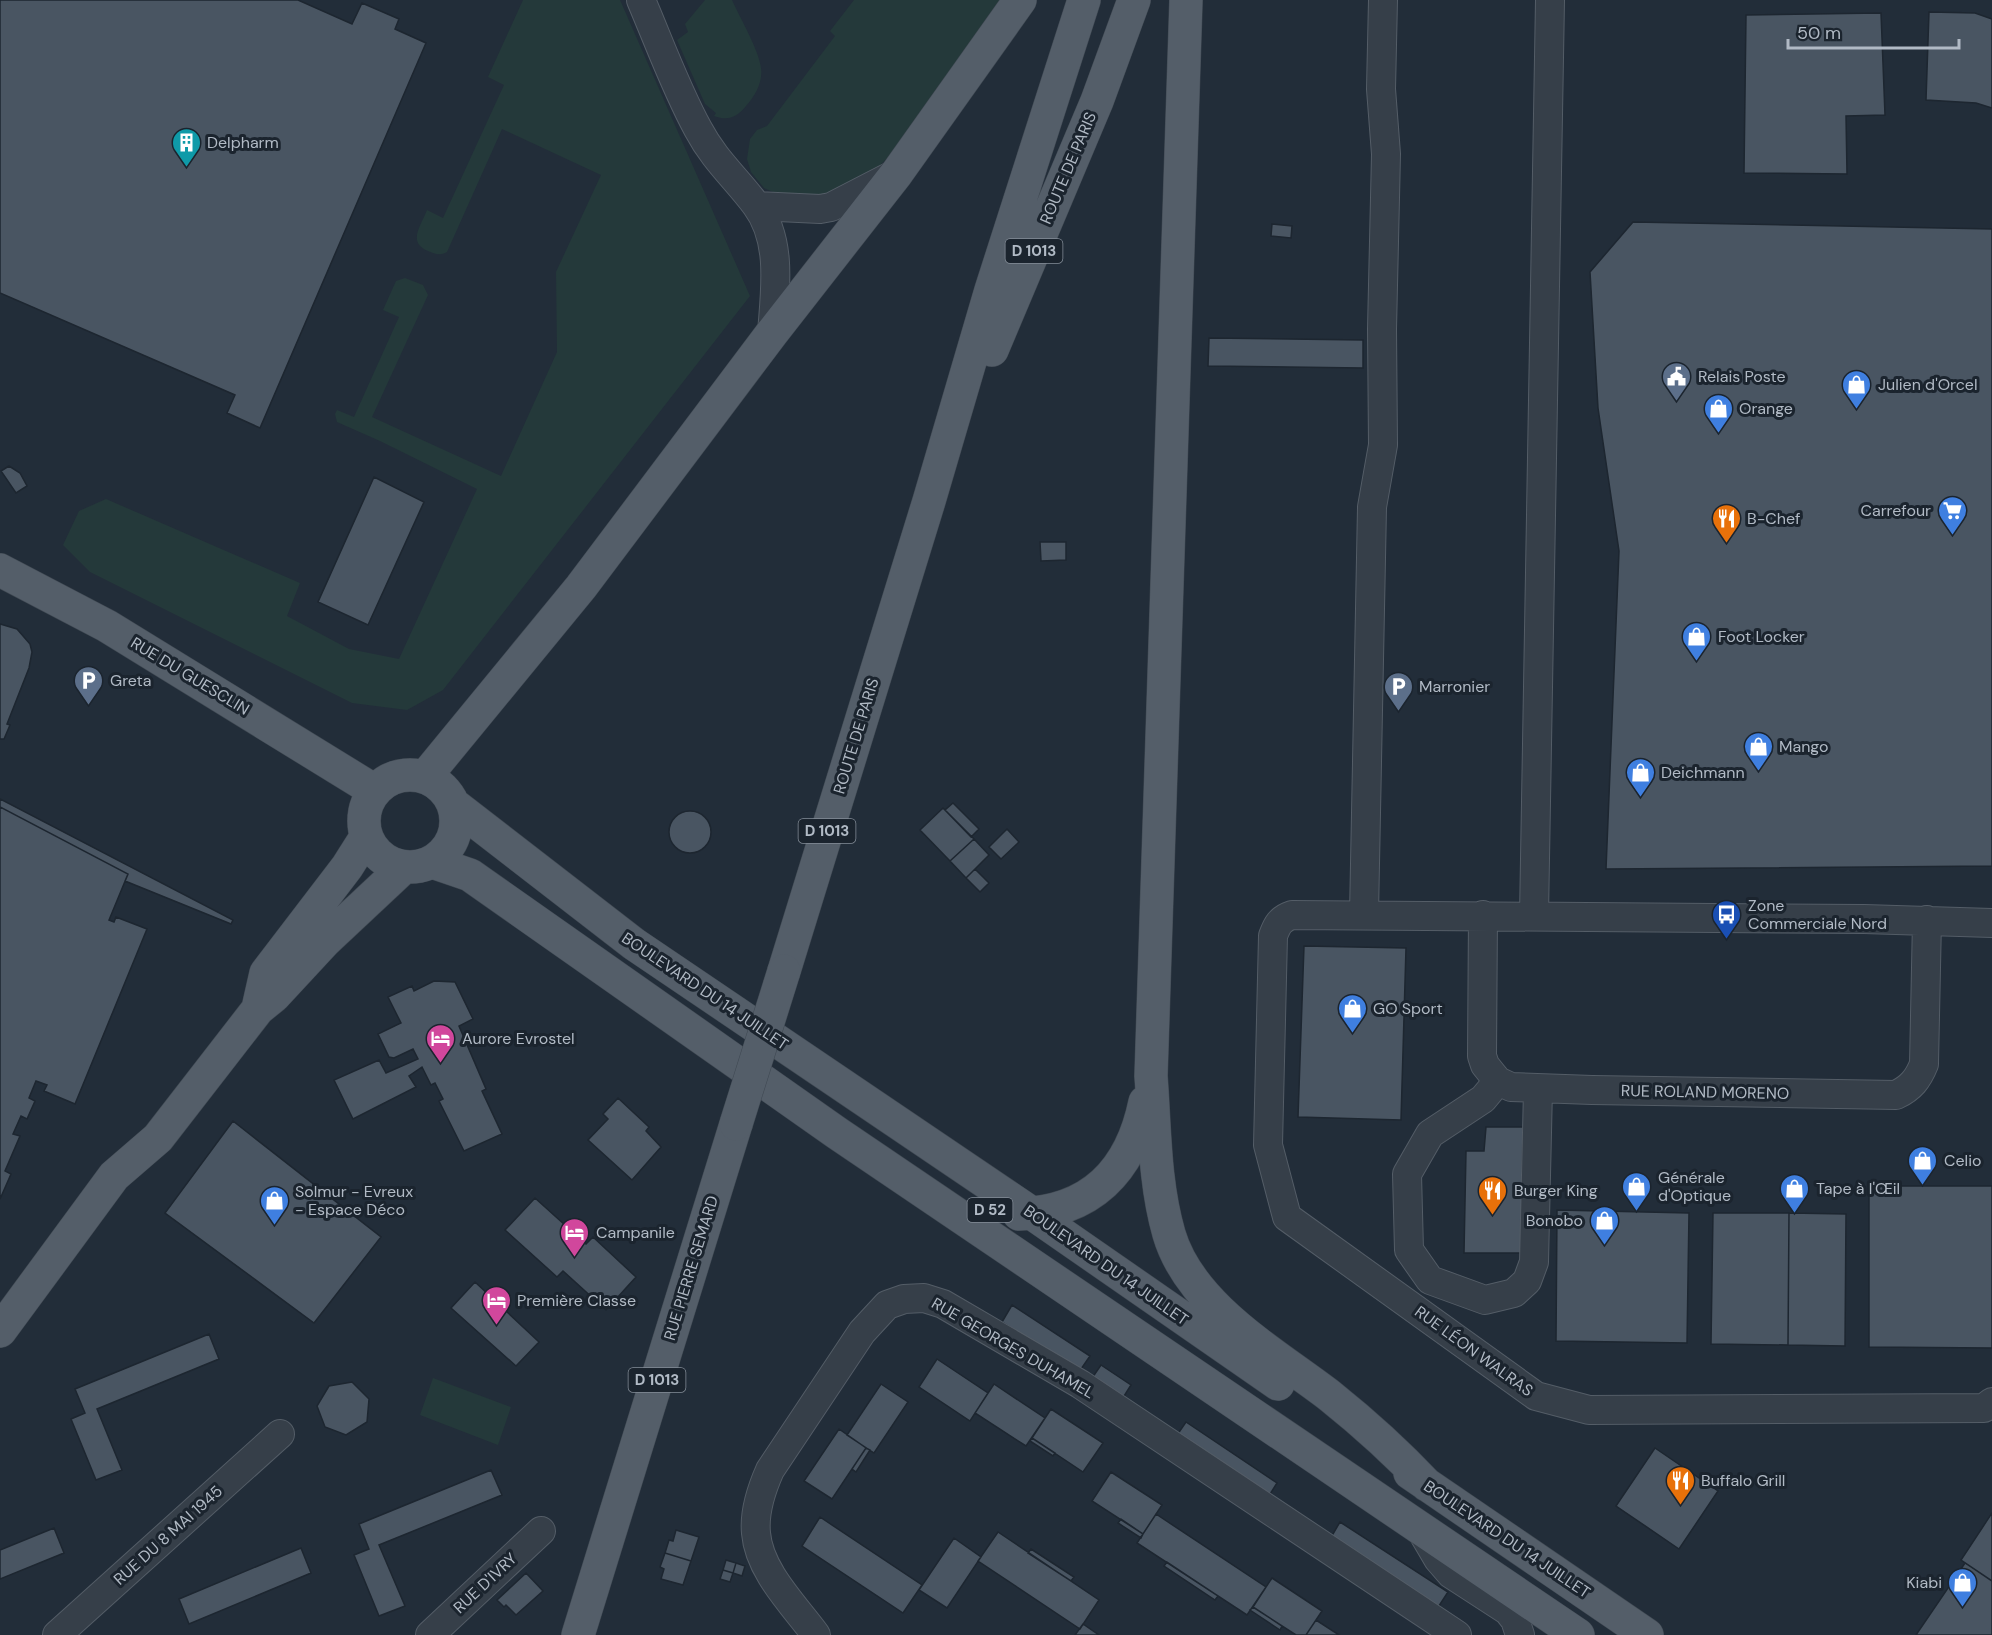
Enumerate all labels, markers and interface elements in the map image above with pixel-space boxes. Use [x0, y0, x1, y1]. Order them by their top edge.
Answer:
scale bar [1788, 12, 1959, 50]
text: 50 m [1797, 21, 1841, 45]
street label: ROUTE DE PARIS [1035, 109, 1101, 227]
building icon: Delpharm [170, 126, 202, 168]
place label: Delpharm [207, 132, 279, 153]
road number: D 1013 [1006, 239, 1062, 263]
public building icon: Relais Poste [1661, 360, 1693, 402]
place label: Relais Poste [1698, 366, 1786, 387]
shop icon: Julien d'Orcel [1841, 368, 1873, 410]
place label: Julien d'Orcel [1878, 374, 1978, 395]
shop icon: Orange [1702, 392, 1734, 434]
place label: Orange [1739, 398, 1793, 419]
supermarket icon: Carrefour [1936, 494, 1968, 536]
place label: Carrefour [1861, 500, 1931, 521]
restaurant icon: B-Chef [1710, 502, 1742, 544]
place label: B-Chef [1747, 508, 1801, 529]
shop icon: Foot Locker [1681, 620, 1713, 662]
place label: Foot Locker [1718, 626, 1805, 647]
street label: RUE DU GUESCLIN [127, 632, 253, 720]
parking icon: Greta [73, 664, 105, 706]
place label: Greta [110, 670, 152, 691]
parking icon: Marronier [1382, 670, 1414, 712]
street label: ROUTE DE PARIS [828, 676, 884, 796]
place label: Marronier [1419, 676, 1490, 697]
shop icon: Mango [1742, 730, 1774, 772]
place label: Mango [1779, 736, 1828, 757]
shop icon: Deichmann [1624, 756, 1656, 798]
place label: Deichmann [1661, 762, 1745, 783]
road number: D 1013 [798, 819, 856, 843]
place label: Zone Commerciale Nord [1748, 895, 1887, 934]
bus stop icon: Zone Commerciale Nord [1711, 898, 1743, 940]
street label: BOULEVARD DU 14 JUILLET [618, 927, 792, 1055]
shop icon: GO Sport [1336, 992, 1368, 1034]
place label: GO Sport [1373, 998, 1443, 1019]
hotel icon: Aurore Evrostel [425, 1022, 457, 1064]
place label: Aurore Evrostel [462, 1028, 575, 1049]
street label: RUE ROLAND MORENO [1621, 1080, 1789, 1104]
shop icon: Celio [1907, 1144, 1939, 1186]
place label: Celio [1944, 1150, 1981, 1171]
place label: Générale d'Optique [1658, 1167, 1731, 1206]
shop icon: Générale d'Optique [1621, 1170, 1653, 1212]
shop icon: Tape à l'Œil [1779, 1172, 1811, 1214]
restaurant icon: Burger King [1477, 1174, 1509, 1216]
place label: Tape à l'Œil [1816, 1178, 1900, 1199]
place label: Burger King [1514, 1180, 1598, 1201]
place label: Solmur - Evreux - Espace Déco [295, 1181, 413, 1220]
shop icon: Solmur - Evreux - Espace Déco [258, 1184, 290, 1226]
street label: RUE PIERRE SEMARD [659, 1193, 723, 1343]
road number: D 52 [968, 1198, 1012, 1222]
street label: BOULEVARD DU 14 JUILLET [1020, 1200, 1192, 1330]
shop icon: Bonobo [1588, 1204, 1620, 1246]
place label: Bonobo [1526, 1210, 1583, 1231]
hotel icon: Campanile [559, 1216, 591, 1258]
place label: Campanile [596, 1222, 675, 1243]
hotel icon: Première Classe [480, 1284, 512, 1326]
place label: Première Classe [517, 1290, 636, 1311]
street label: RUE GEORGES DUHAMEL [928, 1293, 1098, 1403]
street label: RUE LÉON WALRAS [1411, 1301, 1537, 1401]
road number: D 1013 [628, 1368, 686, 1392]
restaurant icon: Buffalo Grill [1664, 1464, 1696, 1506]
place label: Buffalo Grill [1701, 1470, 1785, 1491]
street label: BOULEVARD DU 14 JUILLET [1420, 1475, 1594, 1603]
street label: RUE DU 8 MAI 1945 [109, 1480, 227, 1590]
street label: RUE D'IVRY [449, 1548, 521, 1618]
shop icon: Kiabi [1947, 1566, 1979, 1608]
place label: Kiabi [1906, 1572, 1942, 1593]

